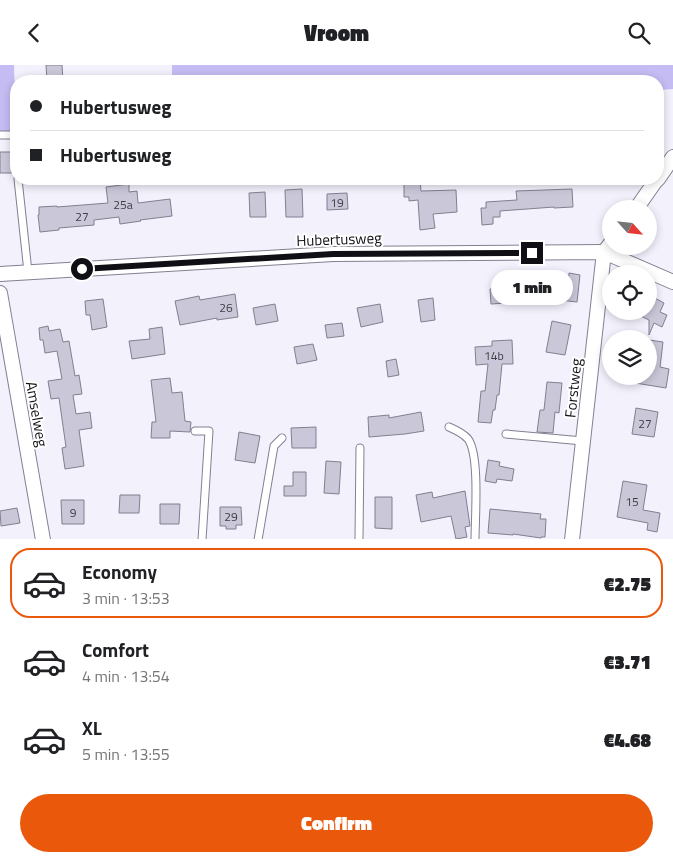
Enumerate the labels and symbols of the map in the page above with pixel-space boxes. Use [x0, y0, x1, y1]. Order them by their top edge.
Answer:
house number: 19 [330, 193, 344, 212]
house number: 25a [113, 195, 133, 214]
north arrow [602, 200, 658, 255]
house number: 27 [75, 207, 89, 226]
street label: Hubertusweg [296, 226, 382, 252]
route end [521, 242, 543, 264]
route start [71, 258, 93, 280]
callout: 1 min [491, 271, 573, 305]
house number: 26 [219, 298, 233, 317]
house number: 14b [484, 346, 504, 365]
street label: Forstweg [558, 357, 588, 419]
street label: Amselweg [20, 379, 54, 449]
house number: 27 [638, 414, 652, 433]
house number: 15 [625, 492, 639, 511]
house number: 9 [70, 503, 77, 522]
house number: 29 [224, 507, 238, 526]

